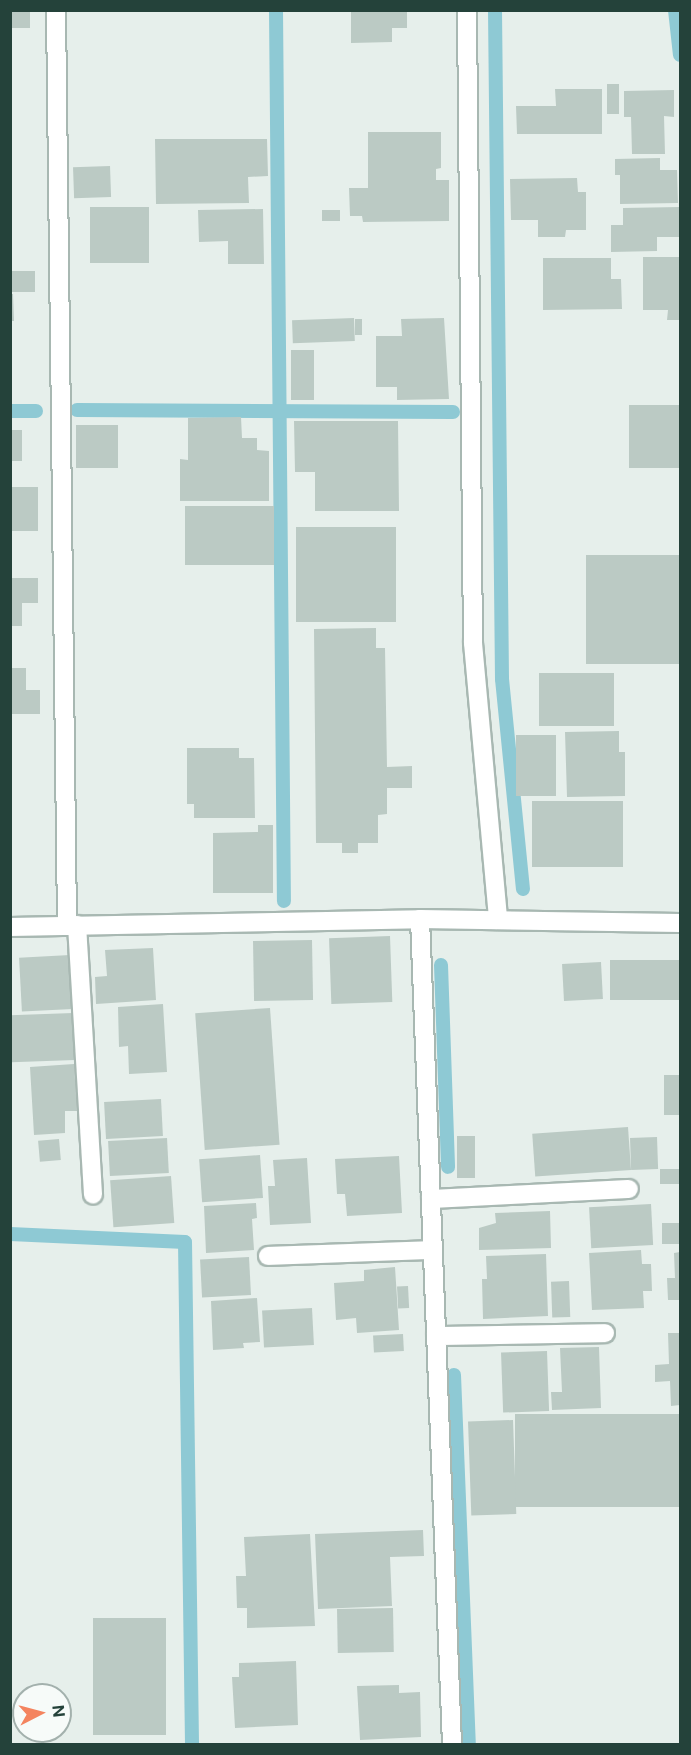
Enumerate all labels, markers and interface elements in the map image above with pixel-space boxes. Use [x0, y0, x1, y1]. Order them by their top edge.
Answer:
north arrow [12, 1683, 72, 1743]
text: N [48, 1704, 69, 1718]

